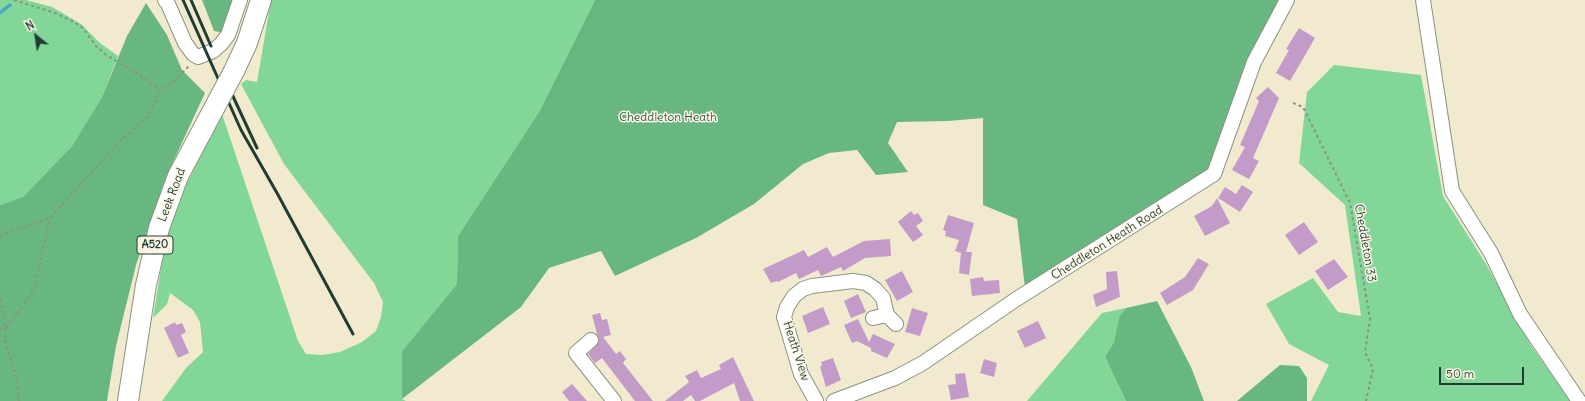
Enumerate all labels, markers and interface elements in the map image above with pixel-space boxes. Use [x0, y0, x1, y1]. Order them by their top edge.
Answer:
north arrow [16, 16, 56, 56]
text: N [23, 18, 37, 34]
park label: Cheddleton Heath [619, 111, 717, 125]
street label: Leek Road [155, 166, 189, 224]
street label: Cheddleton Heath Road [1049, 203, 1165, 283]
street label: Cheddleton 33 [1351, 203, 1379, 283]
road number: A520 [137, 236, 173, 254]
street label: Heath View [780, 319, 812, 383]
scale bar [1441, 359, 1526, 385]
text: 50 m [1446, 366, 1474, 381]

